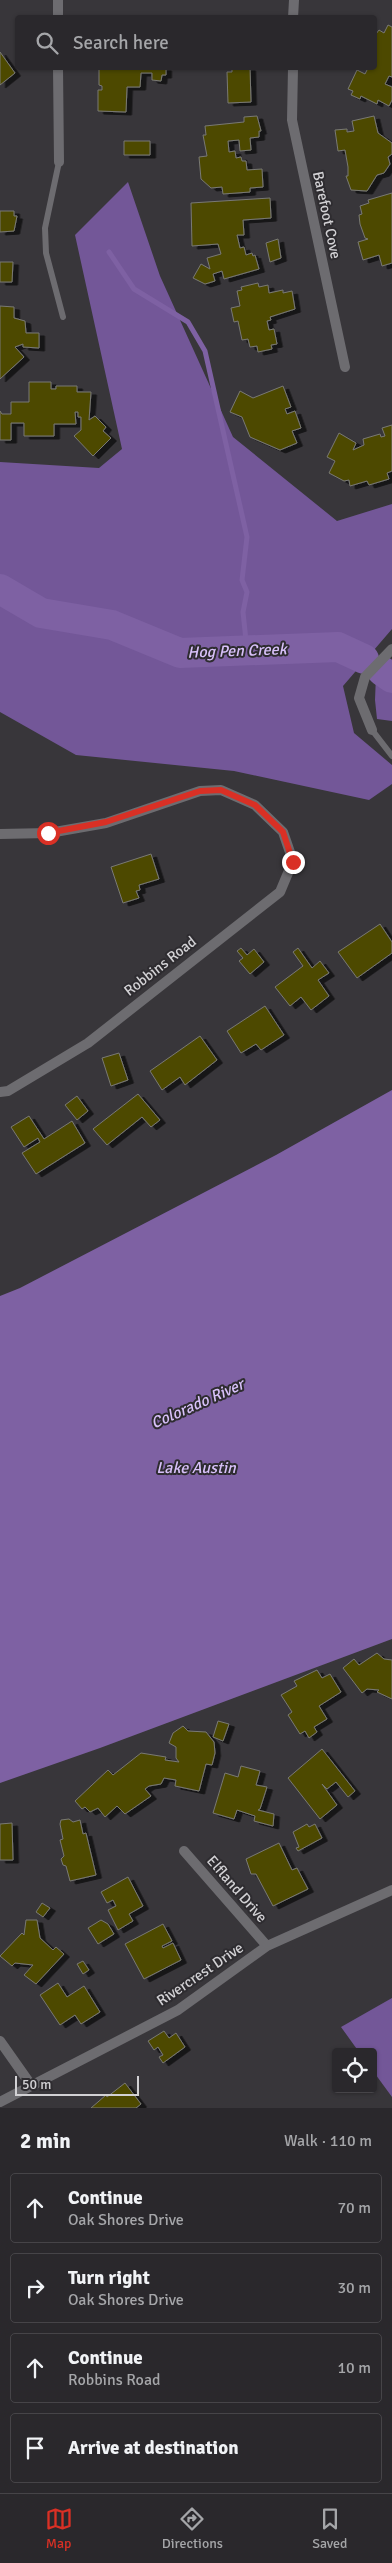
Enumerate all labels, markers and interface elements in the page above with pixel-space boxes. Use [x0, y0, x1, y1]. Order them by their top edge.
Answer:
search box [15, 15, 377, 70]
icon: search [33, 29, 61, 57]
text: Search here [73, 31, 169, 55]
street label: Barefoot Cove [309, 170, 345, 260]
water label: Hog Pen Creek [187, 639, 289, 663]
route start [37, 822, 60, 845]
route end [282, 851, 305, 874]
street label: Robbins Road [120, 932, 200, 1000]
water label: Colorado River [148, 1374, 249, 1433]
water label: Lake Austin [156, 1458, 237, 1478]
street label: Elfland Drive [203, 1852, 271, 1926]
street label: Rivercrest Drive [153, 1938, 247, 2010]
map controls [332, 2048, 377, 2093]
button: locate [332, 2048, 377, 2093]
scale bar [15, 2073, 139, 2096]
text: 50 m [22, 2076, 51, 2093]
text: 2 min [20, 2128, 71, 2154]
text: Walk · 110 m [284, 2131, 372, 2151]
text: Continue [68, 2186, 143, 2210]
icon: ahead [21, 2194, 49, 2222]
text: 70 m [337, 2198, 371, 2218]
text: Oak Shores Drive [68, 2210, 184, 2230]
text: Turn right [68, 2266, 150, 2290]
icon: right [21, 2274, 49, 2302]
text: 30 m [337, 2278, 371, 2298]
text: Oak Shores Drive [68, 2290, 184, 2310]
text: Continue [68, 2346, 143, 2370]
icon: ahead [21, 2354, 49, 2382]
text: 10 m [337, 2358, 371, 2378]
text: Robbins Road [68, 2370, 160, 2390]
icon: arrive [21, 2434, 49, 2462]
text: Arrive at destination [68, 2436, 239, 2460]
tab: Map [45, 2505, 73, 2552]
tab: Directions [162, 2505, 223, 2552]
tab: Saved [312, 2505, 347, 2552]

